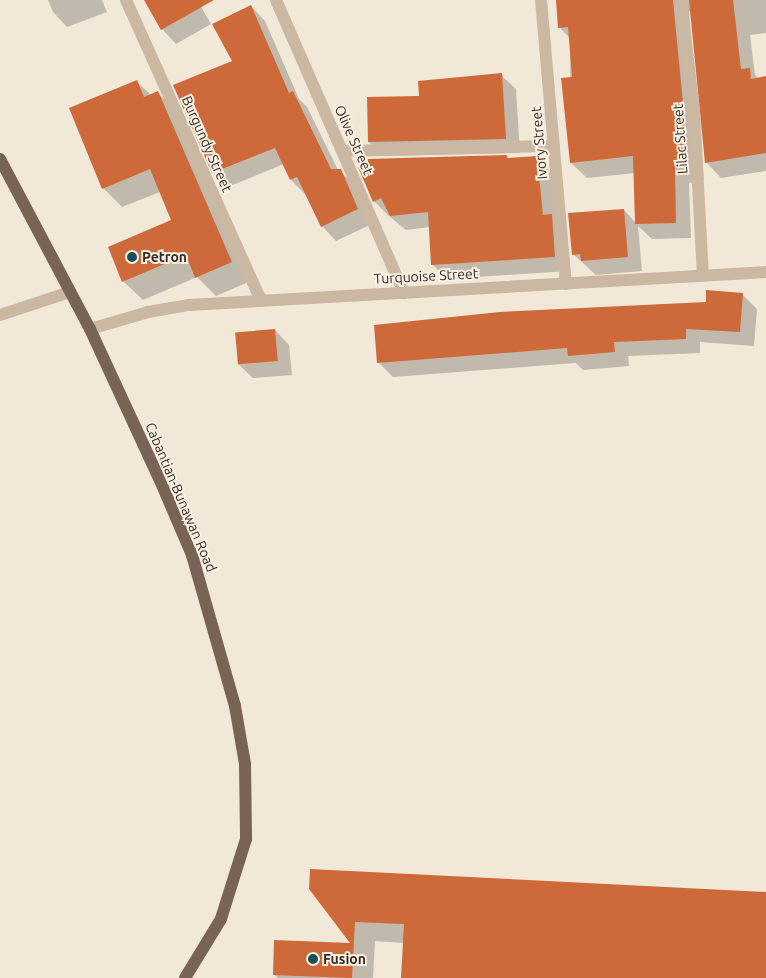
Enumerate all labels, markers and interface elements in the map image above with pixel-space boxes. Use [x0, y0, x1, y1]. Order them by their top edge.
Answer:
street label: Burgundy Street [178, 93, 236, 195]
street label: Olive Street [331, 102, 377, 178]
street label: Lilac Street [669, 103, 691, 175]
street label: Ivory Street [527, 106, 551, 180]
place label: Petron [142, 249, 187, 265]
marker: Petron [126, 251, 138, 263]
street label: Turquoise Street [373, 265, 479, 287]
street label: Cabantian-Bunawan Road [142, 420, 220, 574]
place label: Fusion [323, 951, 366, 967]
marker: Fusion [307, 953, 319, 965]

